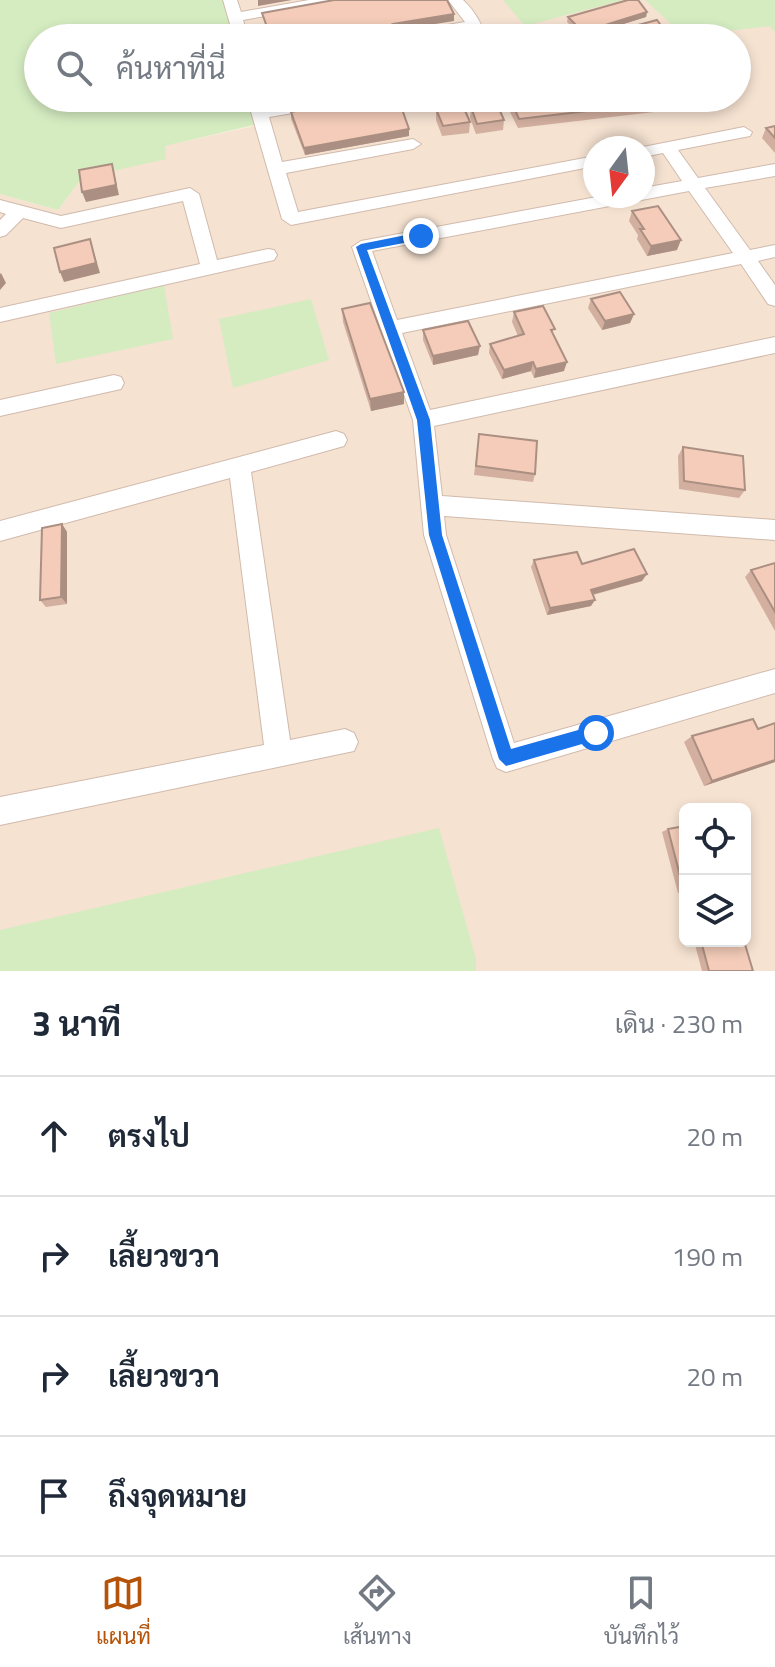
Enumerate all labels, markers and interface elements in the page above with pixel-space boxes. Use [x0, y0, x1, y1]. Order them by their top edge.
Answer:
search box [24, 24, 751, 112]
text: ค้นหาที่นี่ [116, 45, 226, 91]
icon: search [52, 46, 96, 90]
north arrow [583, 136, 655, 208]
route end [403, 218, 439, 254]
route start [578, 715, 614, 751]
map controls [679, 803, 751, 947]
button: locate [679, 803, 751, 875]
button: layers [679, 875, 751, 947]
text: 3 นาที [32, 997, 121, 1049]
text: เดิน · 230 m [615, 1004, 743, 1043]
text: ตรงไป [108, 1113, 190, 1159]
icon: ahead [32, 1114, 76, 1158]
text: 20 m [686, 1117, 743, 1156]
text: เลี้ยวขวา [108, 1233, 220, 1279]
icon: right [32, 1234, 76, 1278]
text: 190 m [672, 1237, 743, 1276]
text: เลี้ยวขวา [108, 1353, 220, 1399]
icon: right [32, 1354, 76, 1398]
text: 20 m [686, 1357, 743, 1396]
text: ถึงจุดหมาย [108, 1473, 247, 1519]
icon: arrive [32, 1474, 76, 1518]
tab: แผนที่ [96, 1571, 151, 1653]
tab: เส้นทาง [343, 1571, 412, 1653]
tab: บันทึกไว้ [604, 1571, 679, 1653]

